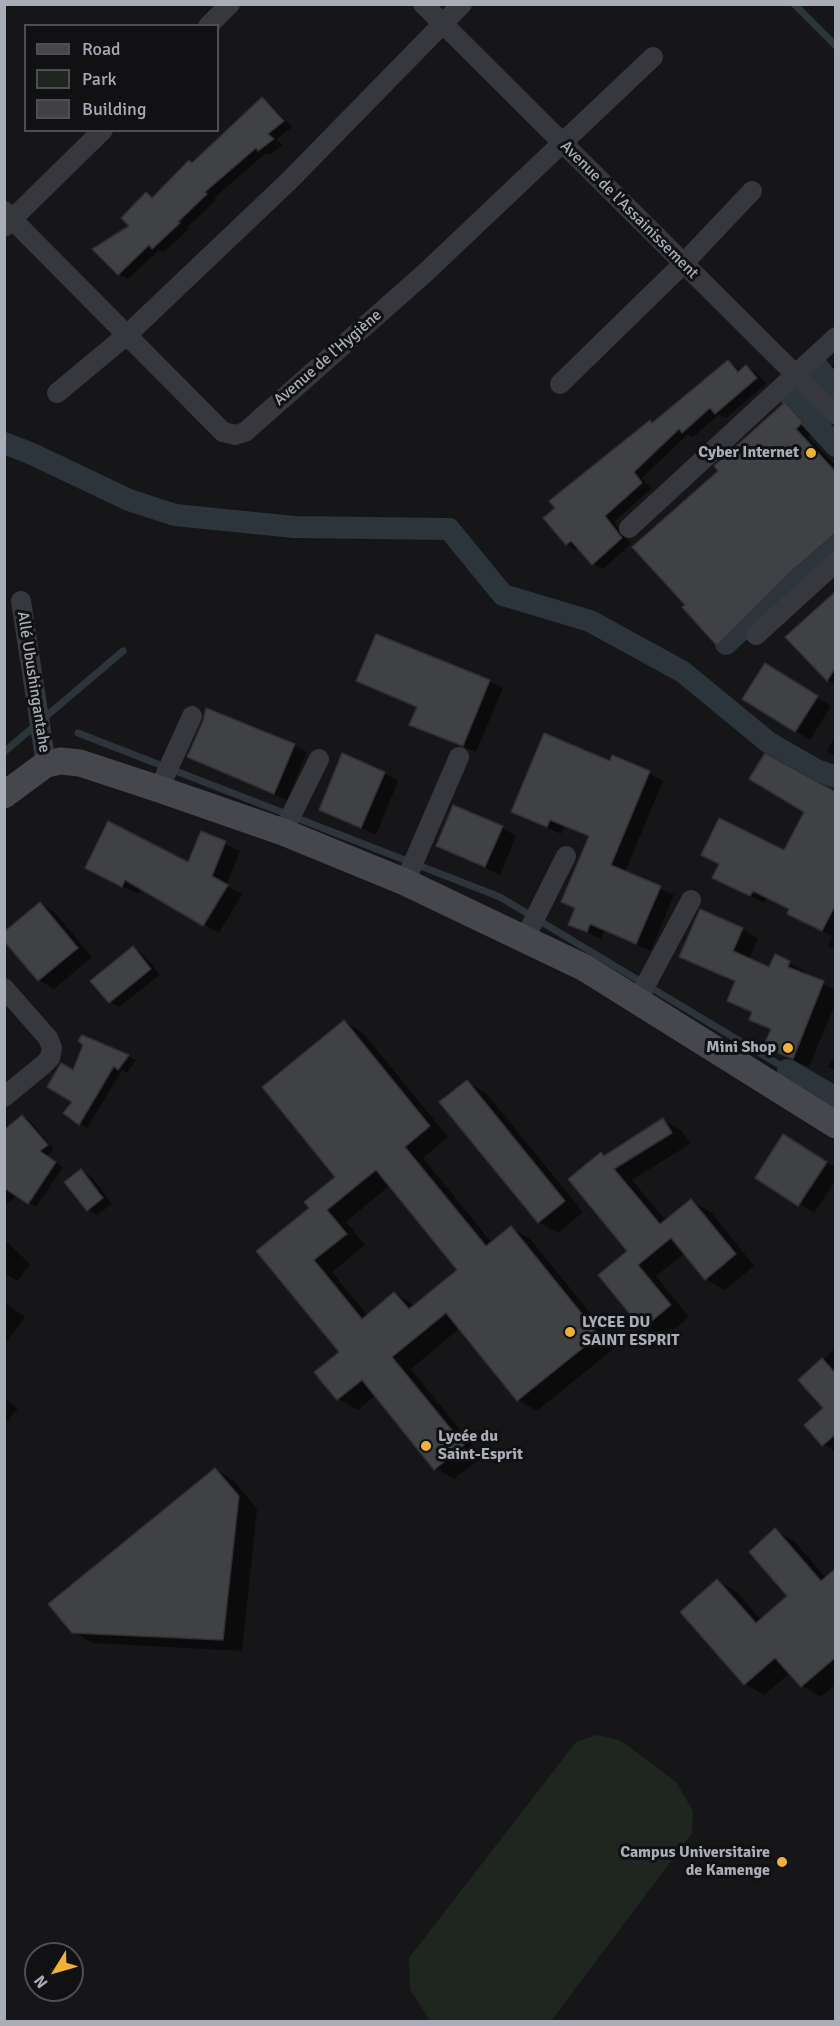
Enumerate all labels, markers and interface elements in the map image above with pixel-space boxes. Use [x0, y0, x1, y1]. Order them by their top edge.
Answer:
legend [24, 24, 219, 132]
text: Road [82, 38, 121, 60]
text: Park [82, 68, 117, 90]
text: Building [82, 98, 146, 120]
street label: Avenue de l'Assainissement [556, 137, 702, 283]
street label: Avenue de l'Hygiène [270, 306, 386, 410]
place label: Cyber Internet [698, 443, 799, 463]
marker: Cyber Internet [804, 446, 818, 460]
street label: Allé Ubushingantahe [12, 610, 54, 754]
place label: Mini Shop [706, 1038, 776, 1058]
marker: Mini Shop [781, 1041, 795, 1055]
place label: LYCEE DU SAINT ESPRIT [582, 1313, 679, 1351]
marker: LYCEE DU SAINT ESPRIT [563, 1325, 577, 1339]
place label: Lycée du Saint-Esprit [438, 1427, 523, 1465]
marker: Lycée du Saint-Esprit [419, 1439, 433, 1453]
place label: Campus Universitaire de Kamenge [620, 1843, 770, 1881]
marker: Campus Universitaire de Kamenge [775, 1855, 789, 1869]
north arrow [24, 1942, 84, 2002]
text: N [30, 1971, 53, 1992]

